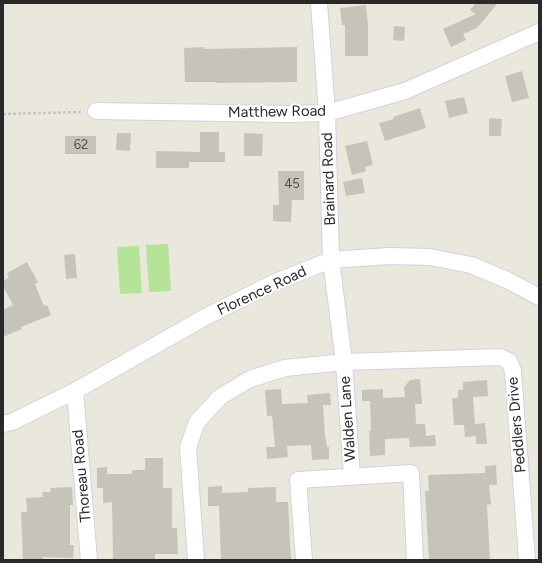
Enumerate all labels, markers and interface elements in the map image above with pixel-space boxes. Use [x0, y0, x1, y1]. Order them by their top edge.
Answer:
street label: Matthew Road [228, 102, 326, 122]
street label: Brainard Road [318, 132, 340, 226]
house number: 62 [74, 137, 88, 153]
house number: 45 [284, 176, 300, 192]
street label: Florence Road [215, 262, 309, 320]
street label: Walden Lane [336, 376, 360, 462]
street label: Peddlers Drive [504, 376, 530, 474]
street label: Thoreau Road [69, 429, 95, 523]

